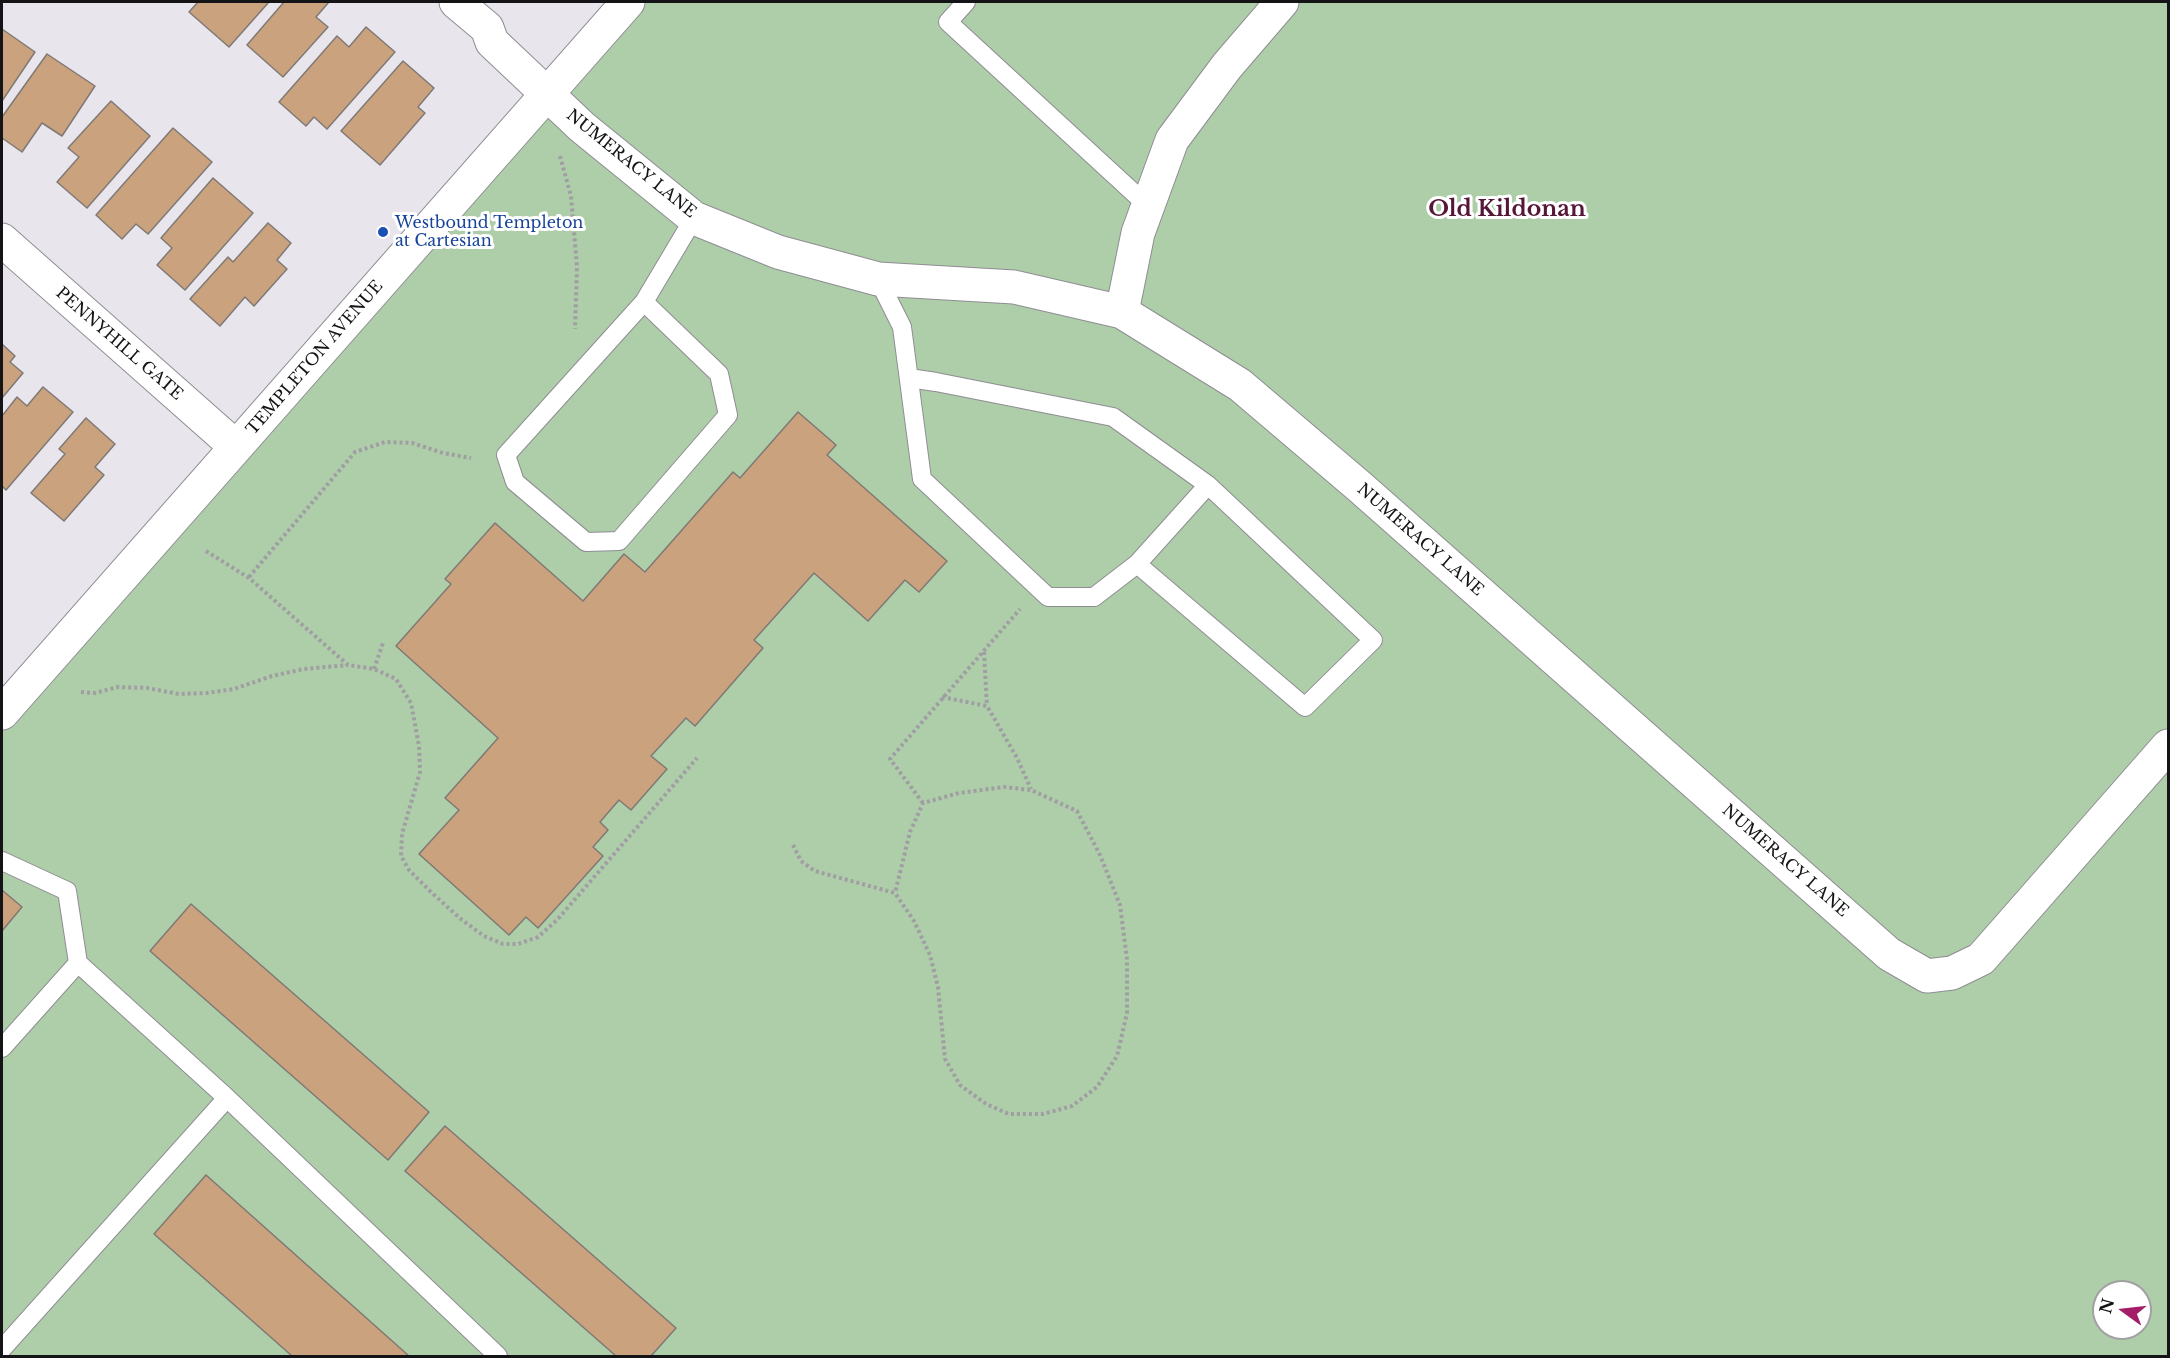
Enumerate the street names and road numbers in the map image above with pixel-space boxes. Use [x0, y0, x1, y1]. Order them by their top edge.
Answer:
street label: NUMERACY LANE [562, 106, 700, 222]
street label: TEMPLETON AVENUE [243, 277, 387, 439]
street label: PENNYHILL GATE [52, 284, 186, 404]
street label: NUMERACY LANE [1353, 480, 1487, 600]
street label: NUMERACY LANE [1718, 801, 1852, 921]

